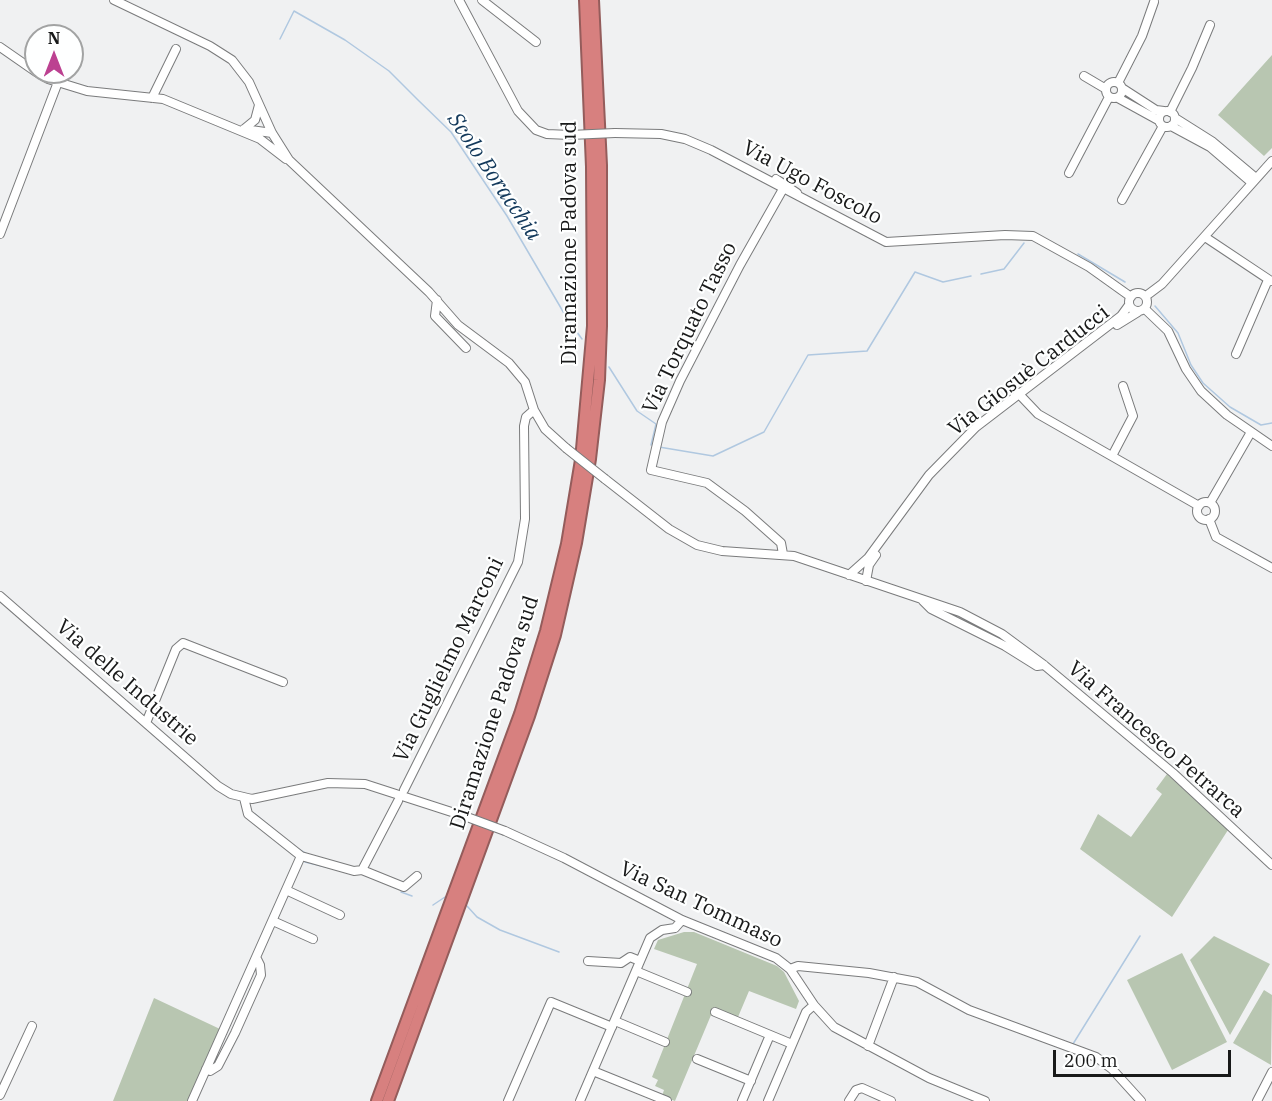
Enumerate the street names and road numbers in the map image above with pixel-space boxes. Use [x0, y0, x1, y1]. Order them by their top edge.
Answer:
street label: Diramazione Padova sud [557, 121, 583, 365]
street label: Via Ugo Foscolo [738, 136, 886, 230]
street label: Via Torquato Tasso [638, 238, 742, 418]
street label: Via Giosuè Carducci [943, 300, 1115, 442]
street label: Via Guglielmo Marconi [388, 553, 510, 767]
street label: Diramazione Padova sud [445, 593, 545, 833]
street label: Via delle Industrie [51, 614, 203, 752]
street label: Via Francesco Petrarca [1062, 656, 1250, 824]
street label: Via San Tommaso [616, 856, 786, 954]

